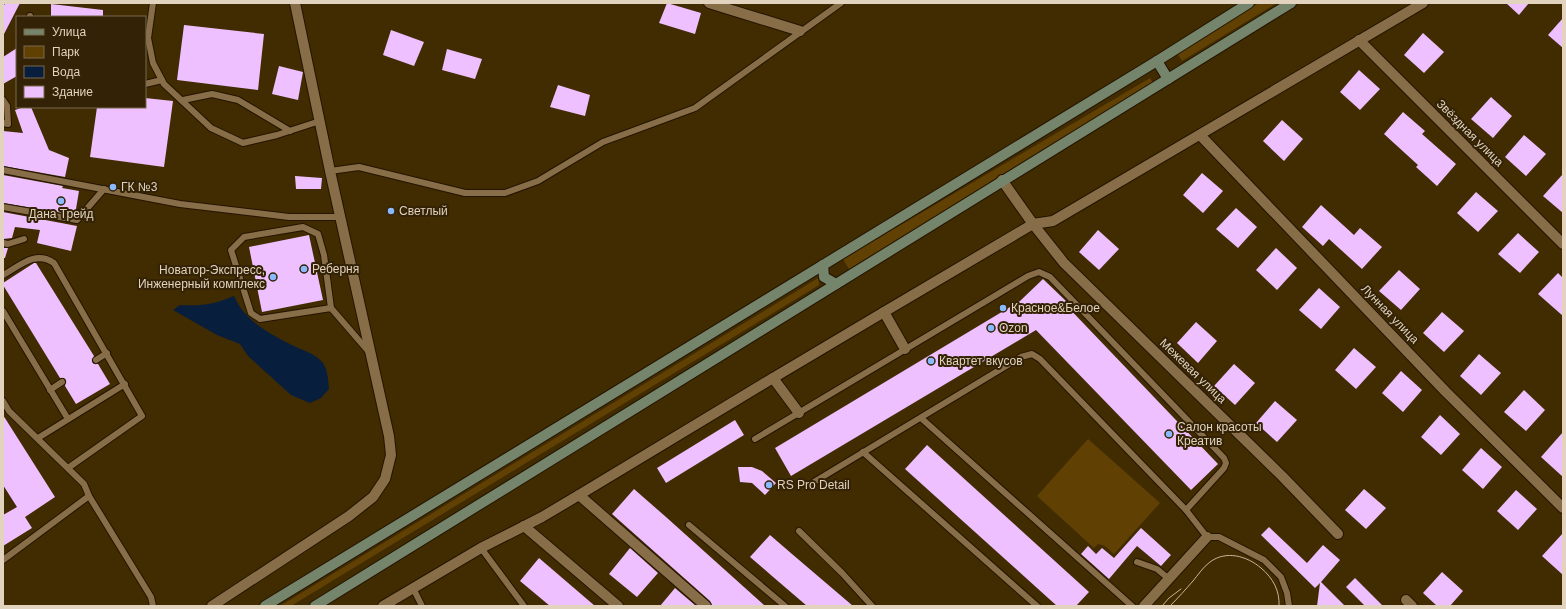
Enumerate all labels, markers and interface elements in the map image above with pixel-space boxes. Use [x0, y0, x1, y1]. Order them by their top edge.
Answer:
legend [16, 16, 146, 108]
text: Улица [52, 25, 86, 39]
text: Парк [52, 45, 80, 59]
text: Вода [52, 65, 80, 79]
text: Здание [52, 85, 93, 99]
street label: Звёздная улица [1434, 97, 1507, 170]
place label: ГК №3 [121, 180, 158, 194]
marker: ГК №3 [108, 182, 118, 192]
marker: Дана Трейд [56, 196, 66, 206]
place label: Светлый [399, 204, 448, 218]
marker: Светлый [386, 206, 396, 216]
place label: Дана Трейд [28, 207, 94, 221]
place label: Реберня [312, 262, 359, 276]
place label: Новатор-Экспресс, Инженерный комплекс [138, 263, 265, 291]
marker: Реберня [299, 264, 309, 274]
marker: Новатор-Экспресс, Инженерный комплекс [268, 272, 278, 282]
street label: Лунная улица [1358, 282, 1422, 347]
place label: Красное&Белое [1011, 301, 1100, 315]
marker: Красное&Белое [998, 303, 1008, 313]
place label: Ozon [999, 321, 1028, 335]
marker: Ozon [986, 323, 996, 333]
street label: Межевая улица [1157, 336, 1229, 407]
place label: Квартет вкусов [939, 354, 1023, 368]
marker: Квартет вкусов [926, 356, 936, 366]
place label: Салон красоты Креатив [1177, 420, 1262, 448]
marker: Салон красоты Креатив [1164, 429, 1174, 439]
place label: RS Pro Detail [777, 478, 850, 492]
marker: RS Pro Detail [764, 480, 774, 490]

